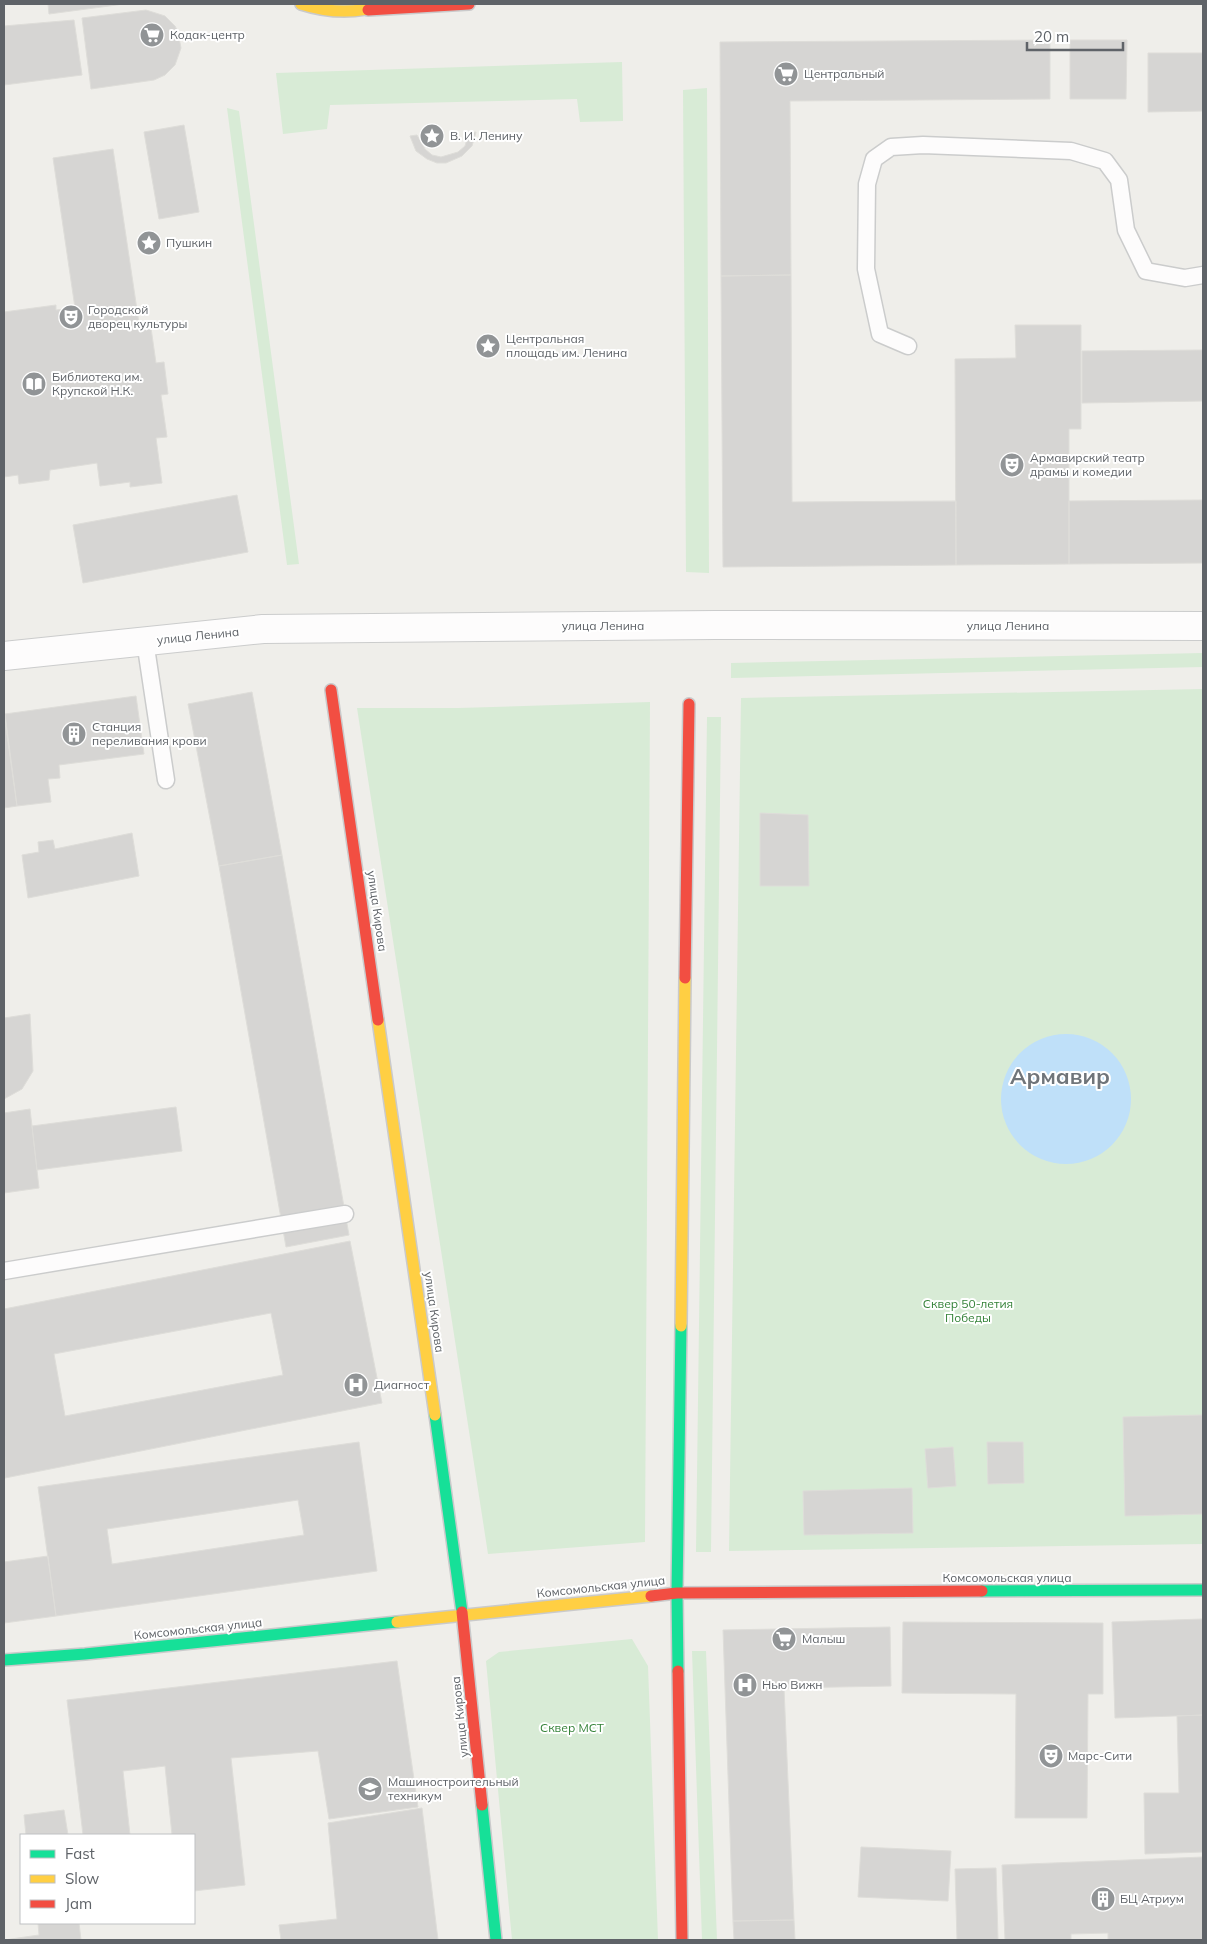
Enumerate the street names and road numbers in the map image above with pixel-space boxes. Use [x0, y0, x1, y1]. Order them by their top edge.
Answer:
street label: улица Ленина [562, 618, 644, 633]
street label: улица Ленина [967, 618, 1049, 633]
street label: улица Ленина [156, 624, 240, 647]
street label: улица Кирова [364, 870, 391, 952]
street label: улица Кирова [421, 1271, 448, 1353]
street label: Комсомольская улица [943, 1570, 1071, 1585]
street label: Комсомольская улица [536, 1572, 666, 1601]
street label: Комсомольская улица [133, 1614, 263, 1643]
street label: улица Кирова [448, 1676, 471, 1758]

